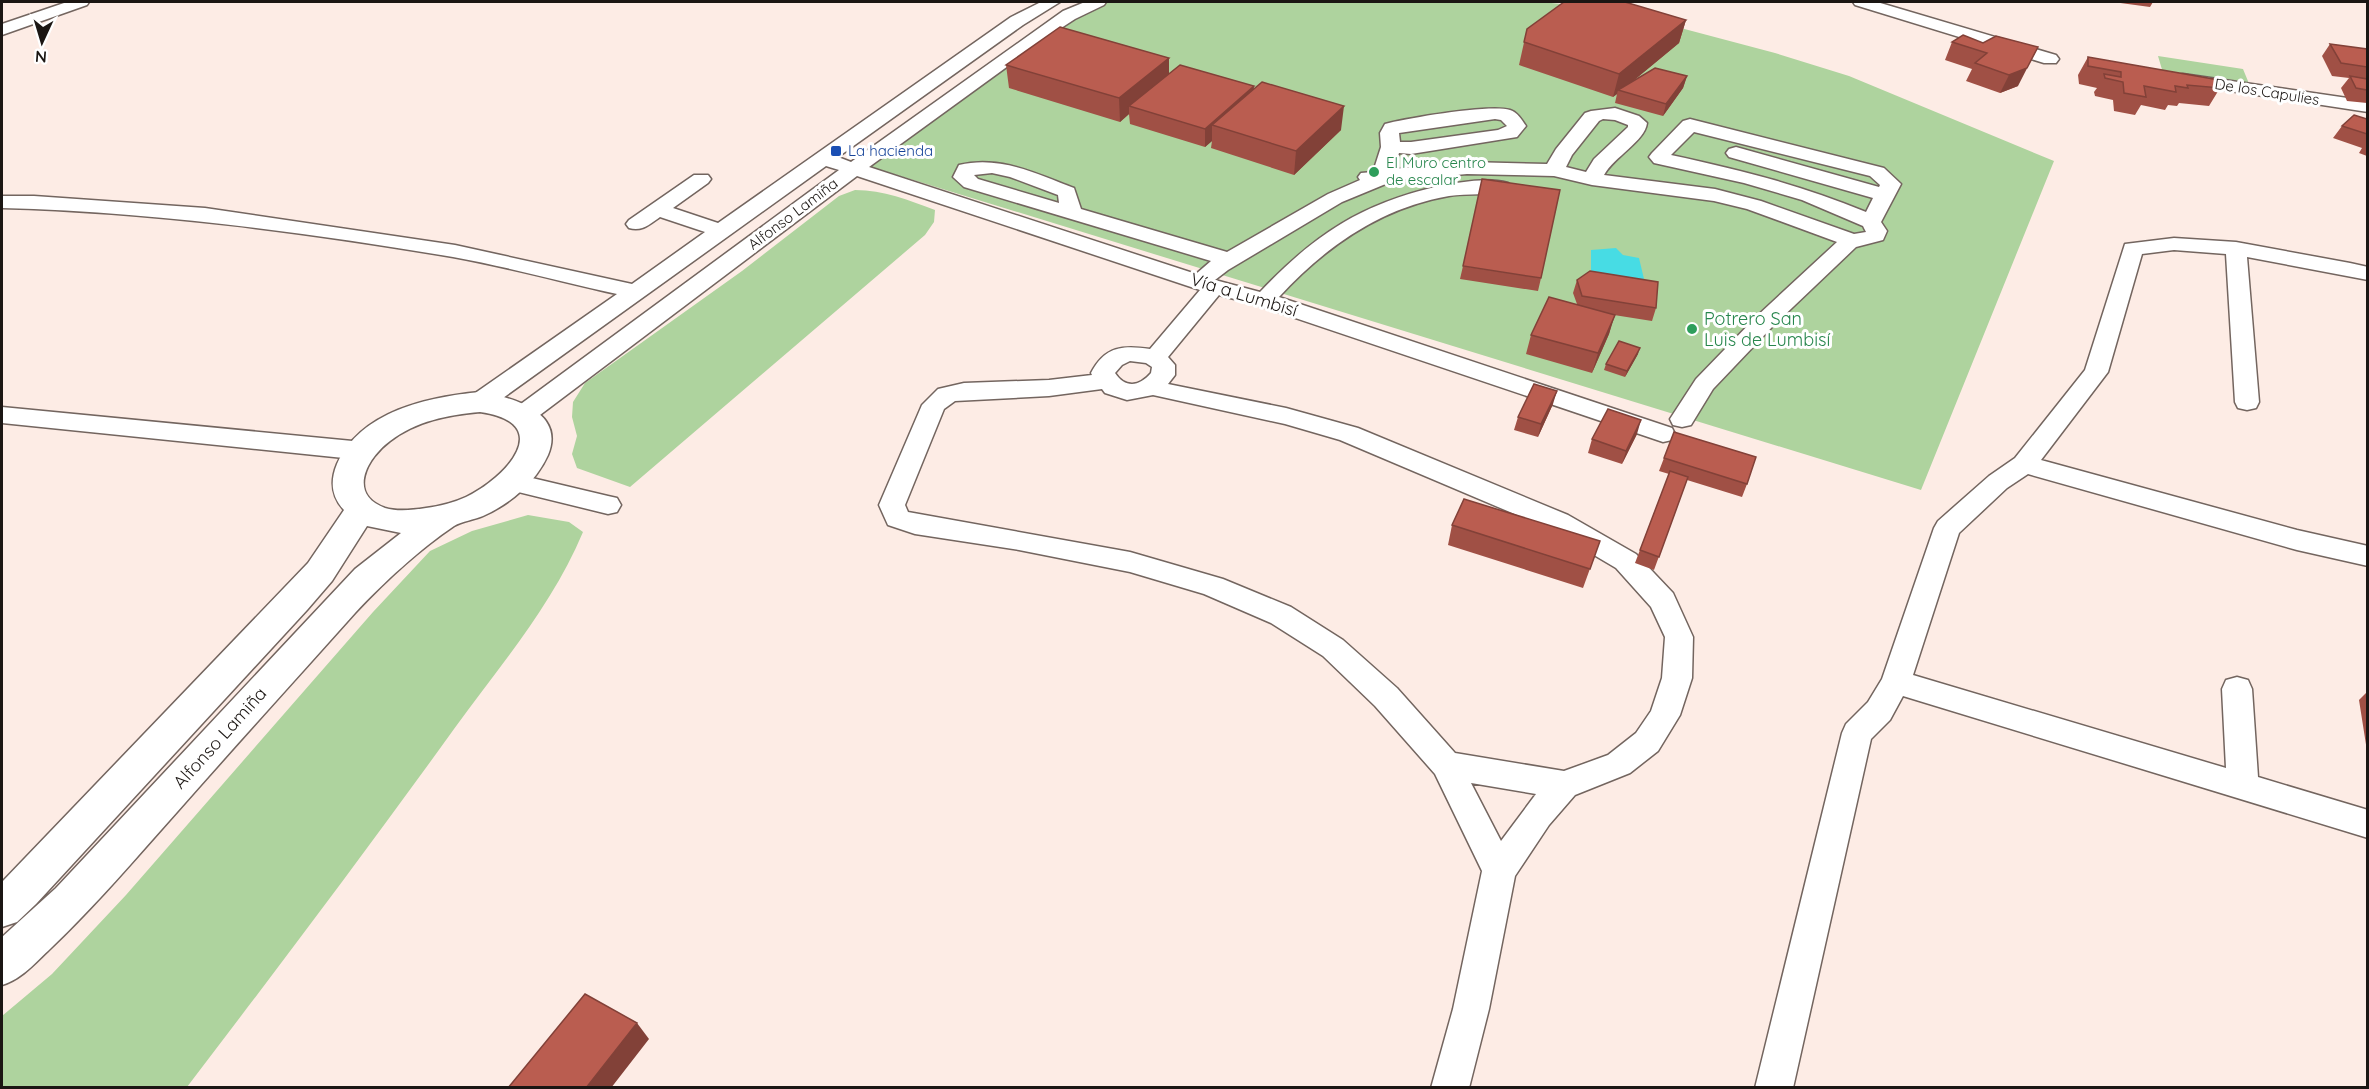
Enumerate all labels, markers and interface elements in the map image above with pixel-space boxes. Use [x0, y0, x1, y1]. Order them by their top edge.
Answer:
north arrow [12, 12, 72, 72]
text: N [34, 47, 48, 67]
street label: De los Capulies [2213, 74, 2321, 109]
place label: La hacienda [848, 141, 933, 160]
marker: La hacienda [829, 144, 843, 158]
place label: El Muro centro de escalar [1386, 153, 1486, 189]
marker: El Muro centro de escalar [1367, 165, 1381, 179]
street label: Alfonso Lamiña [744, 174, 841, 254]
street label: Vía a Lumbisí [1188, 267, 1301, 322]
place label: Potrero San Luis de Lumbisí [1704, 307, 1830, 351]
marker: Potrero San Luis de Lumbisí [1685, 322, 1699, 336]
street label: Alfonso Lamiña [168, 682, 271, 793]

